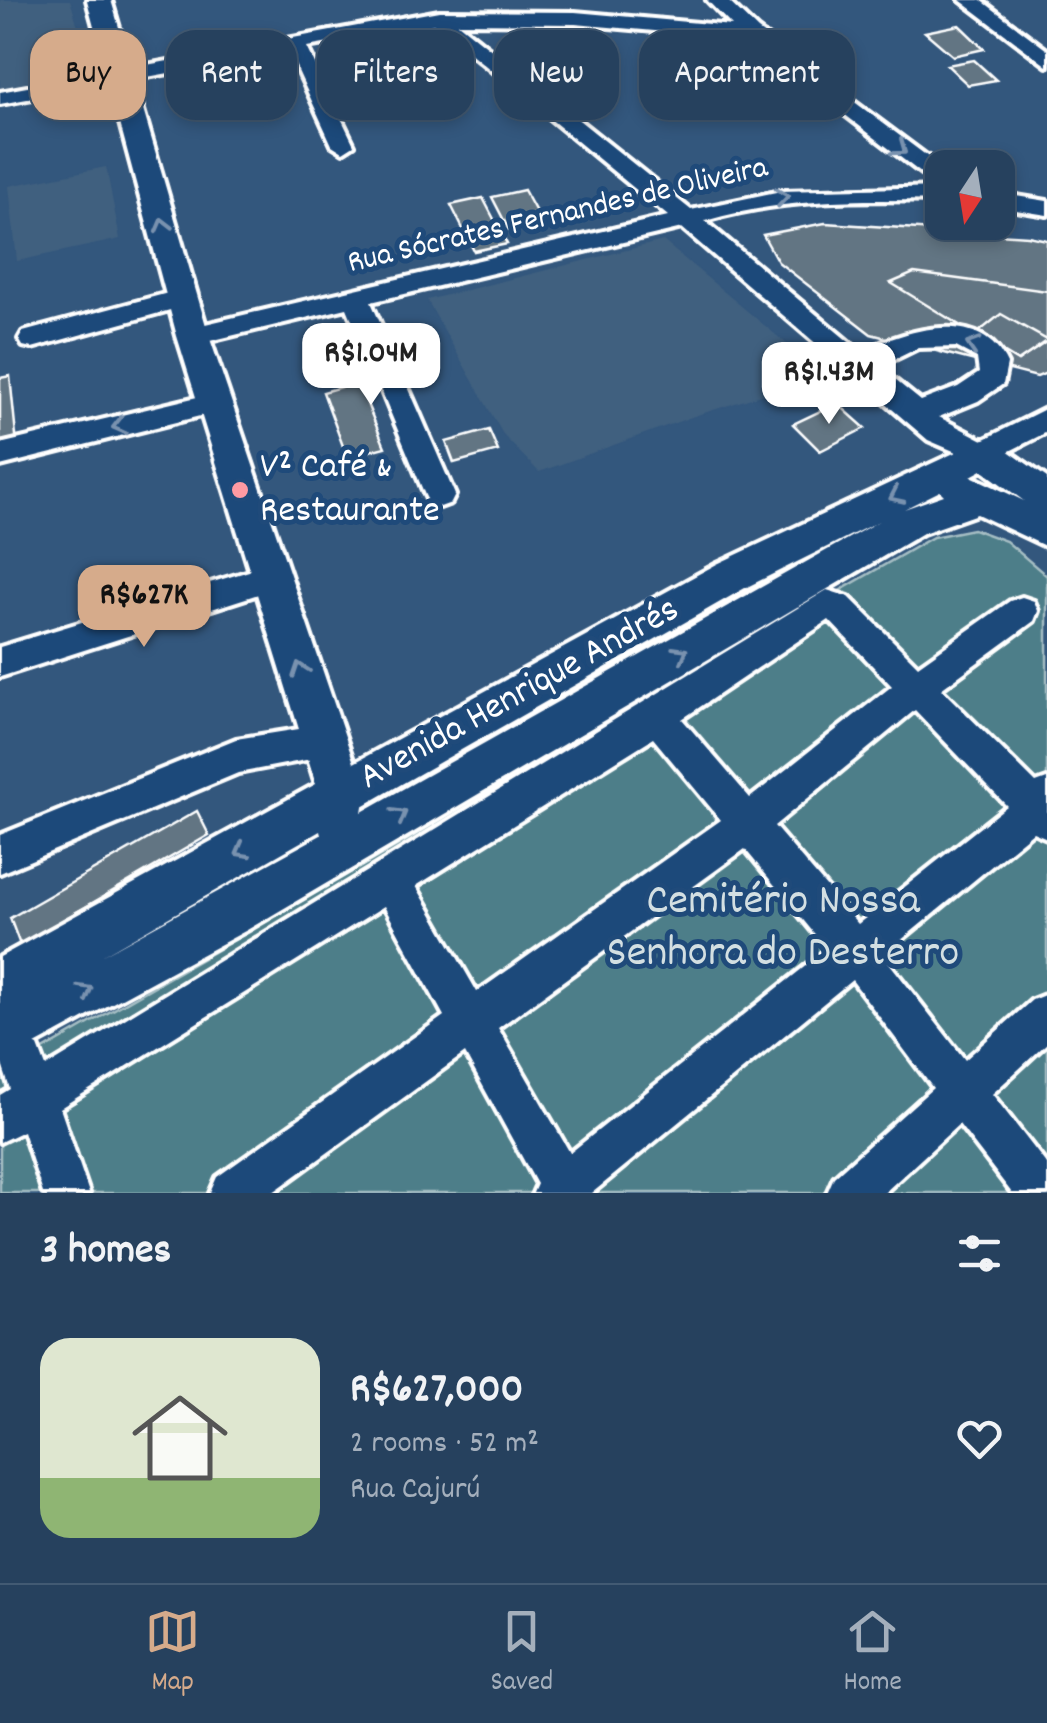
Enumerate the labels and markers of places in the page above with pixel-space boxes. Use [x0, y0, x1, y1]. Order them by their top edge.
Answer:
pin: R$1.04M [279, 323, 463, 408]
pin: R$1.43M [737, 342, 921, 427]
place label: V² Café & Restaurante [260, 441, 440, 540]
marker: V² Café & Restaurante [229, 479, 251, 501]
pin: R$627K [63, 565, 225, 650]

